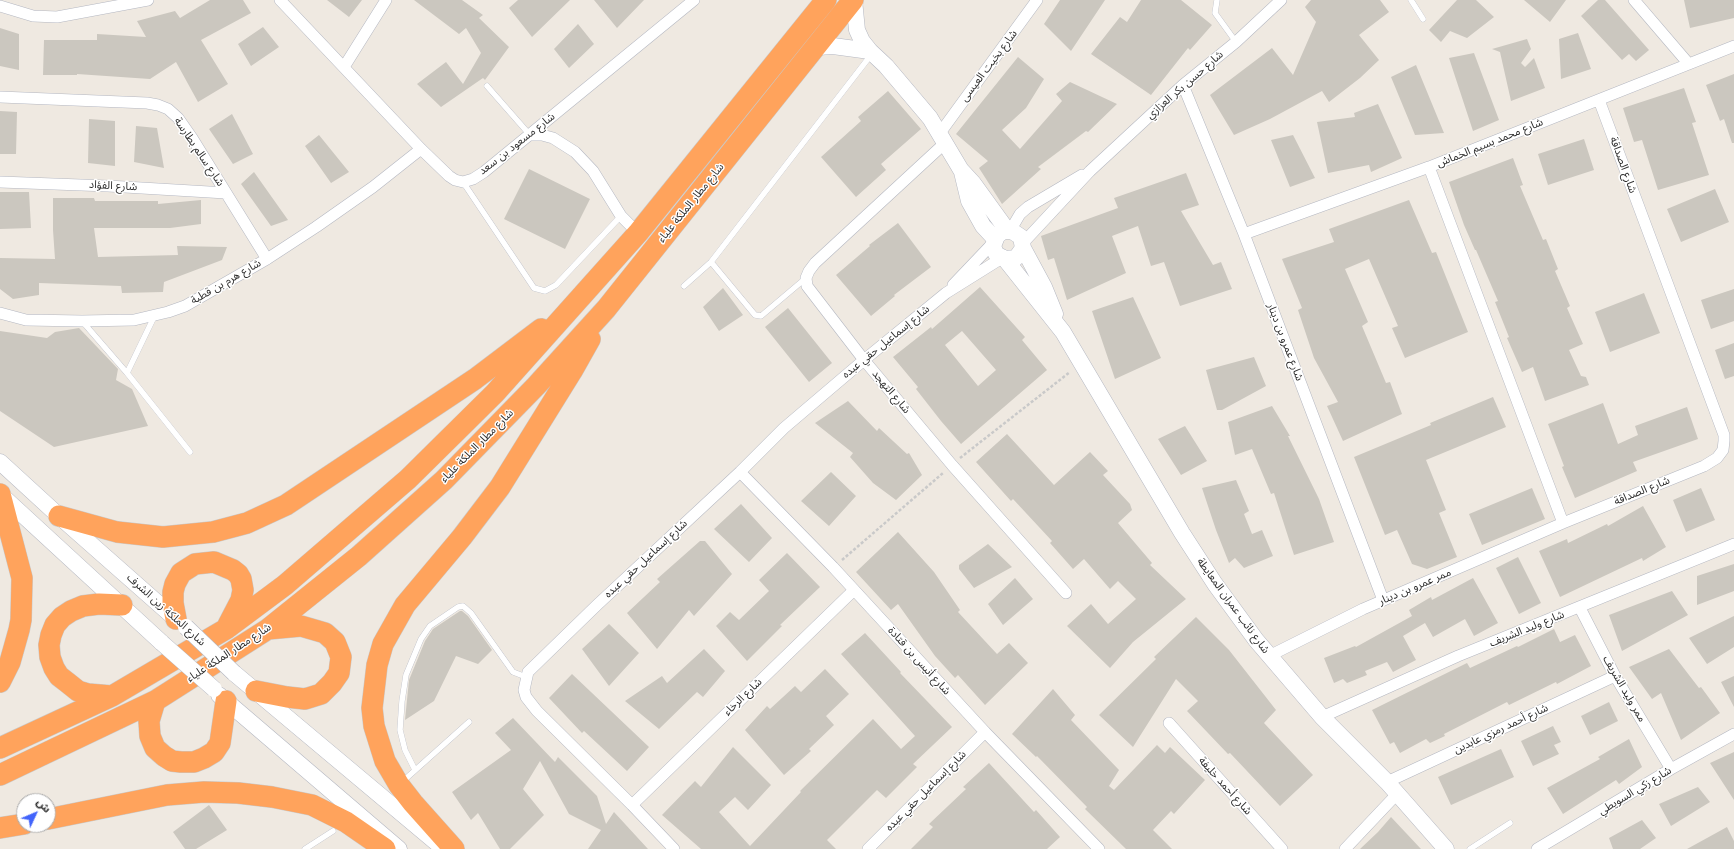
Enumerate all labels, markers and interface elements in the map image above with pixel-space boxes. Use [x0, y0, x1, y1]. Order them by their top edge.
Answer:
street label: شارع بخيت العيسى [958, 28, 1020, 104]
street label: شارع حسن بكر العزازي [1144, 48, 1226, 122]
street label: شارع مسعود بن سعد [476, 110, 558, 178]
street label: شارع سالم بطارسة [171, 115, 227, 189]
street label: شارع محمد بسيم الخماش [1435, 116, 1545, 170]
street label: شارع الصداقة [1607, 135, 1639, 195]
street label: شارع مطار الملكة علياء [655, 161, 727, 245]
street label: شارع الفؤاد [88, 178, 138, 194]
street label: شارع هرم بن قطبة [188, 257, 264, 307]
street label: شارع عمرو بن دينار [1264, 301, 1306, 383]
street label: شارع إسماعيل حقي عبده [840, 303, 932, 381]
street label: شارع التهجد [869, 368, 913, 416]
street label: شارع مطار الملكة علياء [438, 407, 516, 485]
street label: شارع الصداقة [1612, 474, 1672, 508]
street label: شارع إسماعيل حقي عبده [602, 517, 690, 601]
street label: شارع نائب عمران المعايطة [1194, 556, 1272, 656]
street label: ممر عمرو بن دينار [1377, 566, 1453, 608]
street label: شارع الملكة زين الشرف [124, 571, 208, 649]
street label: شارع وليد الشريف [1488, 608, 1566, 650]
street label: شارع مطار الملكة علياء [184, 621, 274, 685]
street label: شارع أنيس بن قتادة [885, 624, 953, 698]
street label: ممر وليد الشريف [1600, 653, 1648, 725]
street label: شارع الرخاء [721, 676, 765, 718]
street label: شارع أحمد رمزي عابدين [1452, 701, 1550, 757]
street label: شارع إسماعيل حقي عبده [883, 748, 969, 834]
street label: شارع أحمد خليفة [1196, 754, 1254, 818]
street label: شارع زكي السويطي [1596, 764, 1674, 818]
north arrow [16, 793, 56, 833]
text: ش [34, 796, 53, 815]

